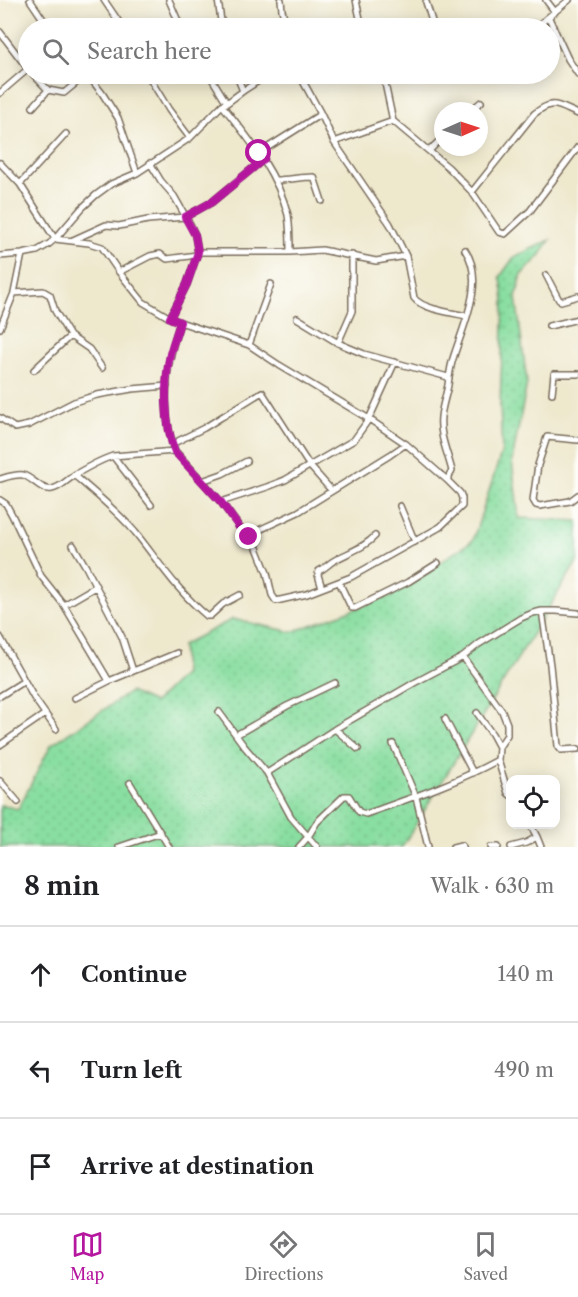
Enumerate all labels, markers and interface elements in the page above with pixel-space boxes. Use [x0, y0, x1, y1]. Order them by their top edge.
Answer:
search box [18, 18, 560, 84]
icon: search [39, 35, 72, 68]
text: Search here [87, 38, 212, 65]
north arrow [434, 102, 488, 156]
route start [245, 139, 271, 165]
route end [235, 523, 261, 549]
map controls [506, 775, 560, 829]
button: locate [506, 775, 560, 829]
text: 8 min [24, 870, 100, 902]
text: Walk · 630 m [431, 874, 554, 898]
icon: ahead [24, 958, 57, 991]
text: Continue [81, 961, 187, 988]
text: 140 m [497, 962, 554, 986]
icon: left [24, 1054, 57, 1087]
text: Turn left [81, 1057, 182, 1084]
text: 490 m [494, 1058, 554, 1082]
icon: arrive [24, 1150, 57, 1183]
text: Arrive at destination [81, 1153, 314, 1180]
tab: Map [70, 1228, 104, 1284]
tab: Directions [244, 1228, 323, 1284]
tab: Saved [464, 1228, 508, 1284]

